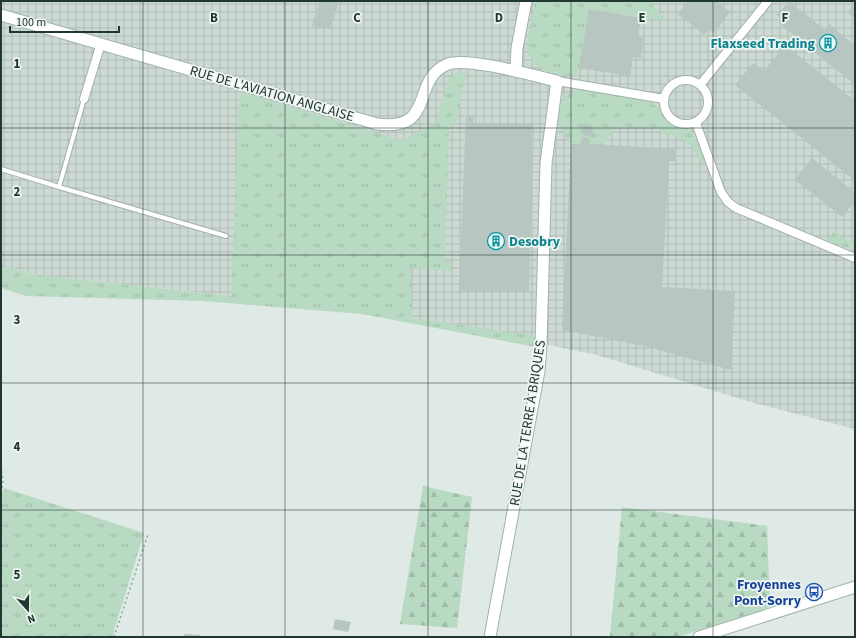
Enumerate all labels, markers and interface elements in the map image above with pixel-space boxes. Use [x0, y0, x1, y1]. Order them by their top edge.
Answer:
scale bar [10, 8, 119, 34]
text: B [210, 9, 218, 27]
text: C [353, 9, 361, 27]
text: D [495, 9, 503, 27]
text: E [638, 9, 646, 27]
text: F [782, 9, 789, 27]
text: 100 m [16, 14, 46, 31]
building icon: Flaxseed Trading [818, 33, 838, 53]
place label: Flaxseed Trading [710, 34, 816, 54]
text: 1 [14, 55, 21, 73]
street label: RUE DE L'AVIATION ANGLAISE [187, 61, 356, 127]
text: 2 [14, 183, 21, 201]
building icon: Desobry [486, 231, 506, 251]
place label: Desobry [509, 232, 561, 252]
text: 3 [14, 311, 21, 329]
street label: RUE DE LA TERRE À BRIQUES [505, 339, 551, 508]
text: 4 [14, 438, 21, 456]
text: 5 [14, 566, 21, 584]
place label: Froyennes Pont-Sorry [734, 575, 802, 611]
bus stop icon: Froyennes Pont-Sorry [804, 582, 824, 602]
north arrow [8, 590, 48, 630]
text: N [25, 611, 38, 627]

